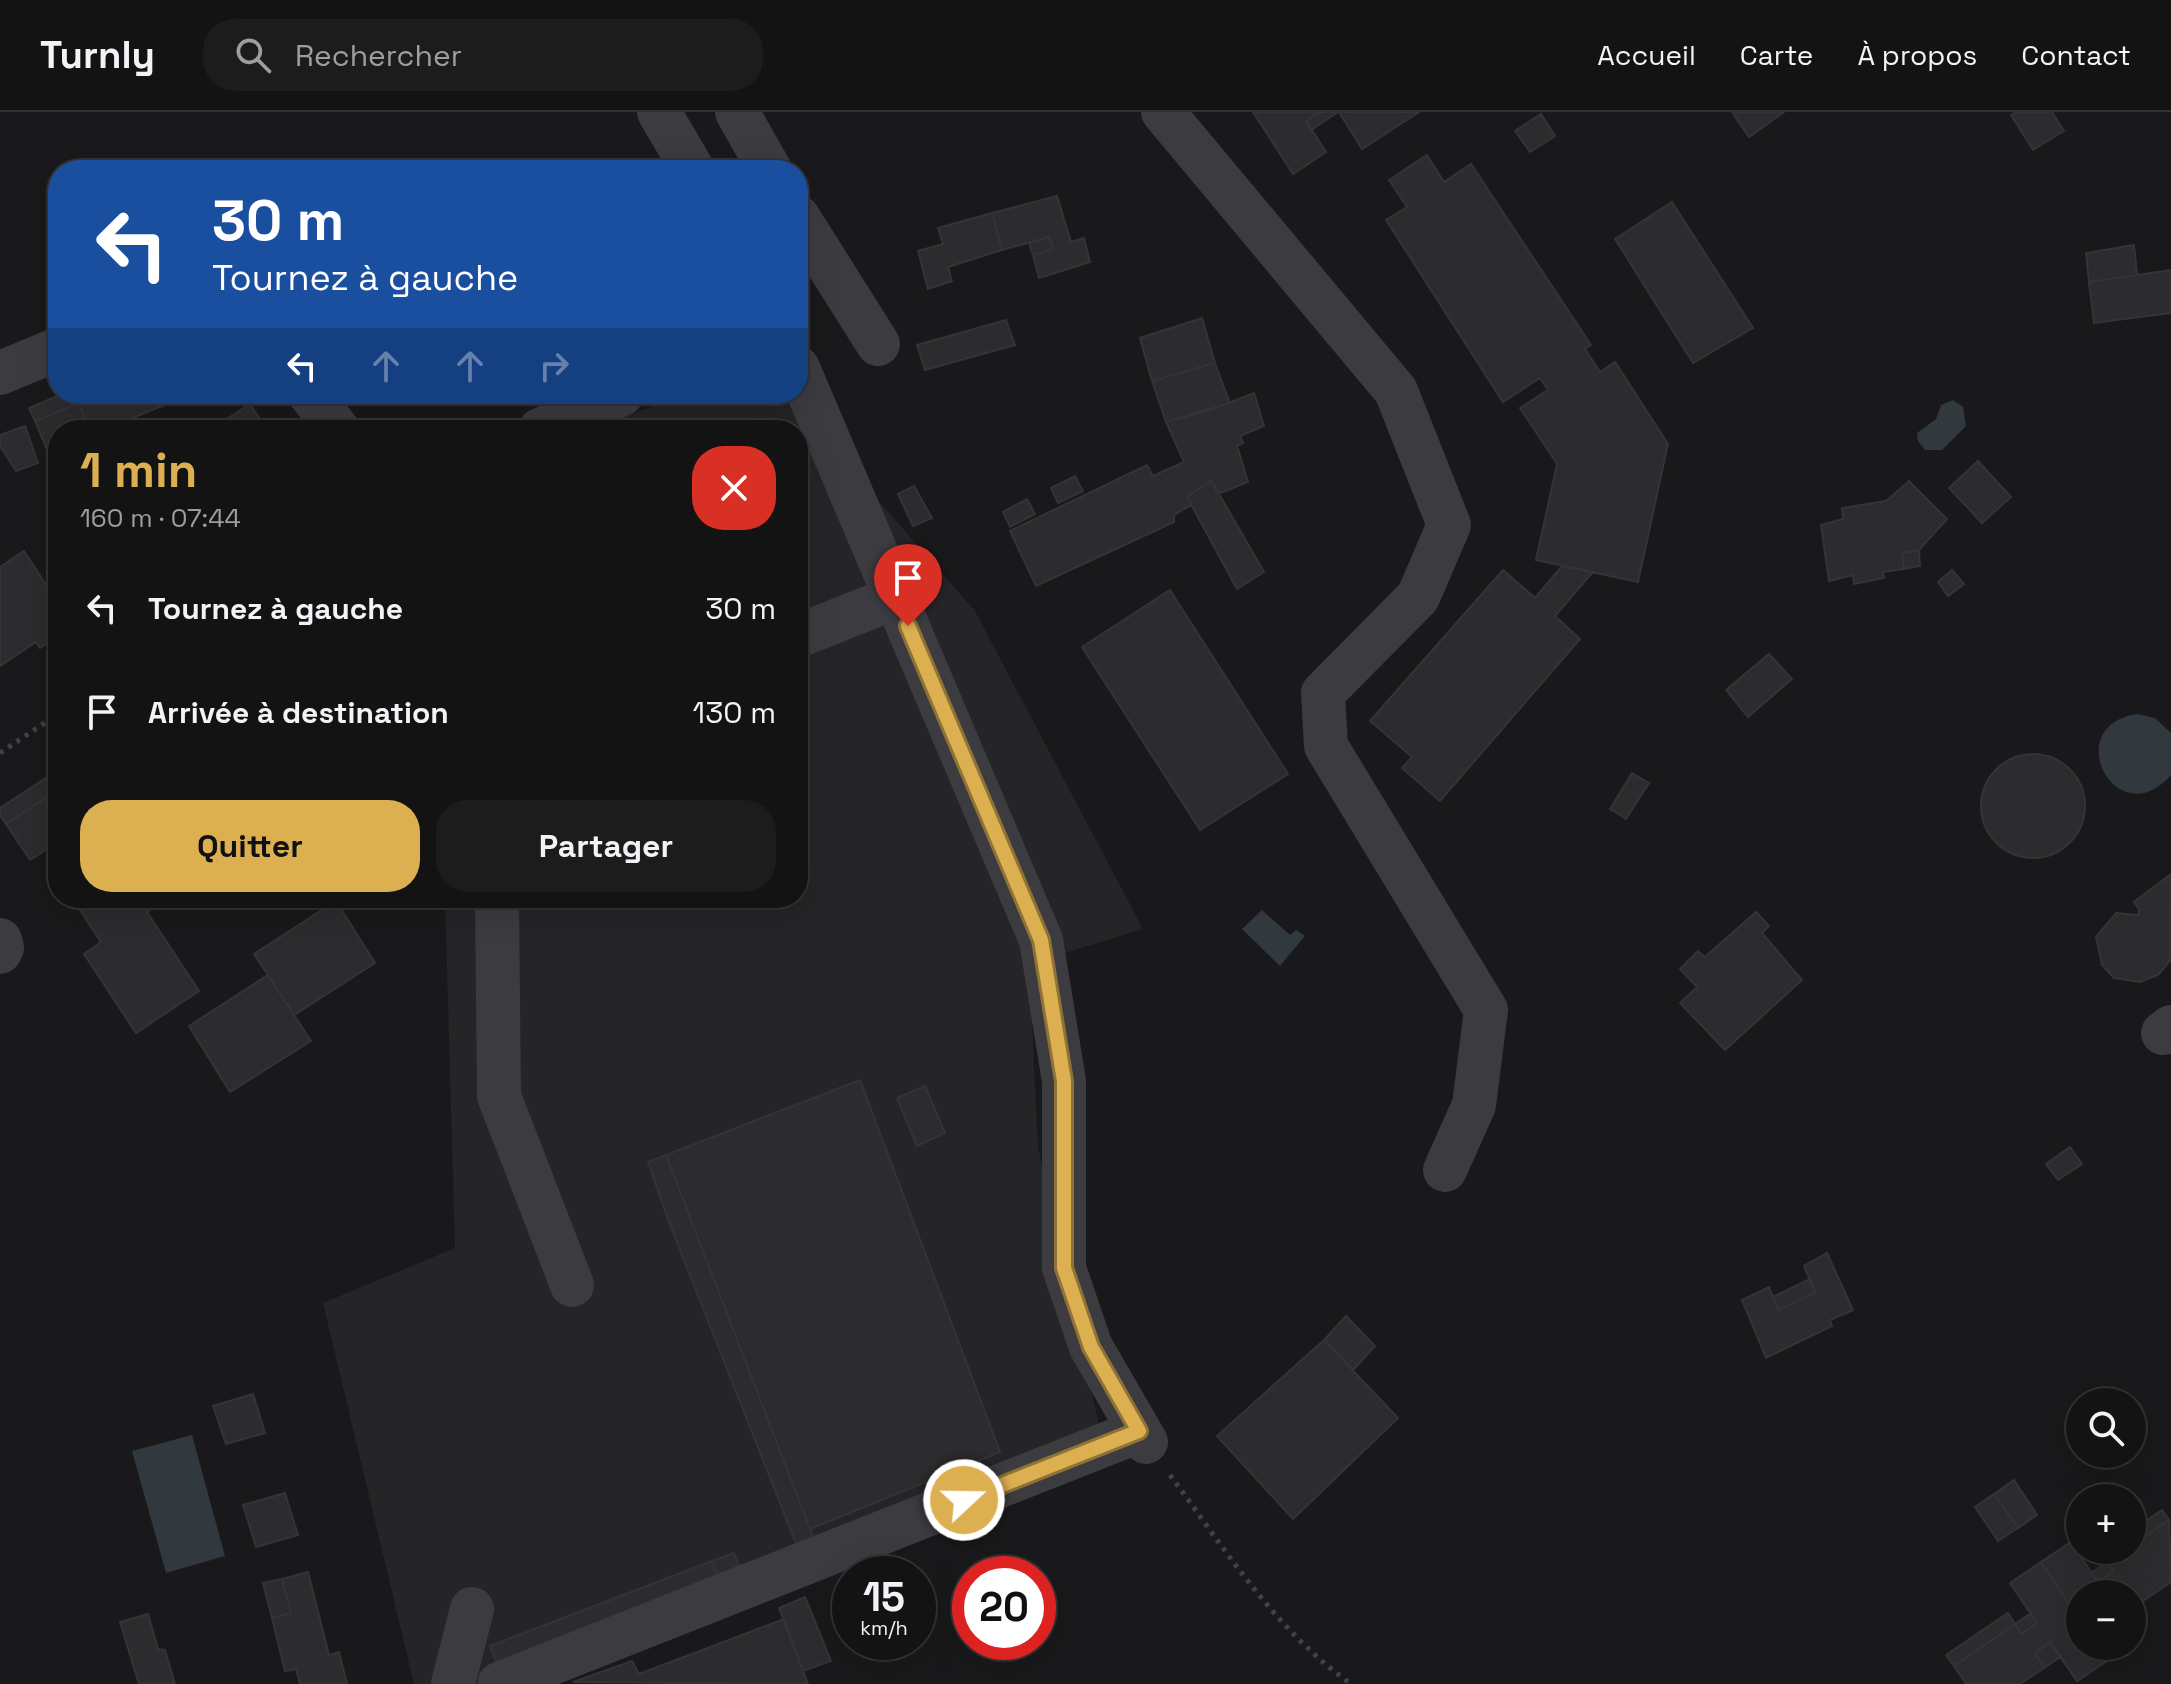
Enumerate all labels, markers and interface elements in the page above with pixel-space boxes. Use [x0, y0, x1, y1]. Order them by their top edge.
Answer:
search box [203, 19, 763, 91]
text: Turnly [40, 31, 155, 79]
icon: search [231, 33, 275, 77]
text: Rechercher [295, 36, 462, 75]
text: Accueil [1597, 37, 1696, 73]
text: Carte [1740, 37, 1813, 73]
text: À propos [1857, 37, 1977, 73]
text: Contact [2021, 37, 2131, 73]
text: 30 m [212, 185, 344, 256]
icon: left [80, 192, 184, 296]
text: Tournez à gauche [212, 255, 518, 301]
icon: left [280, 344, 324, 388]
icon: ahead [364, 344, 408, 388]
icon: ahead [448, 344, 492, 388]
icon: right [532, 344, 576, 388]
text: 1 min [80, 440, 197, 501]
button: close [692, 446, 776, 530]
text: 160 m · 07:44 [80, 501, 241, 535]
pin [874, 544, 942, 626]
icon: arrive [886, 556, 930, 600]
icon: left [80, 586, 124, 630]
text: Tournez à gauche [148, 589, 403, 628]
text: 30 m [705, 589, 776, 628]
icon: arrive [80, 690, 124, 734]
text: Arrivée à destination [148, 693, 449, 732]
text: 130 m [693, 693, 776, 732]
button: Quitter [80, 800, 420, 892]
button: Partager [436, 800, 776, 892]
map controls [2066, 1388, 2146, 1660]
button: search [2066, 1388, 2146, 1468]
position arrow [922, 1458, 1006, 1542]
button: + [2066, 1484, 2146, 1564]
speed limit sign: 20 [952, 1556, 1056, 1660]
text: 15 [863, 1572, 905, 1623]
button: − [2066, 1580, 2146, 1660]
text: km/h [860, 1615, 908, 1641]

